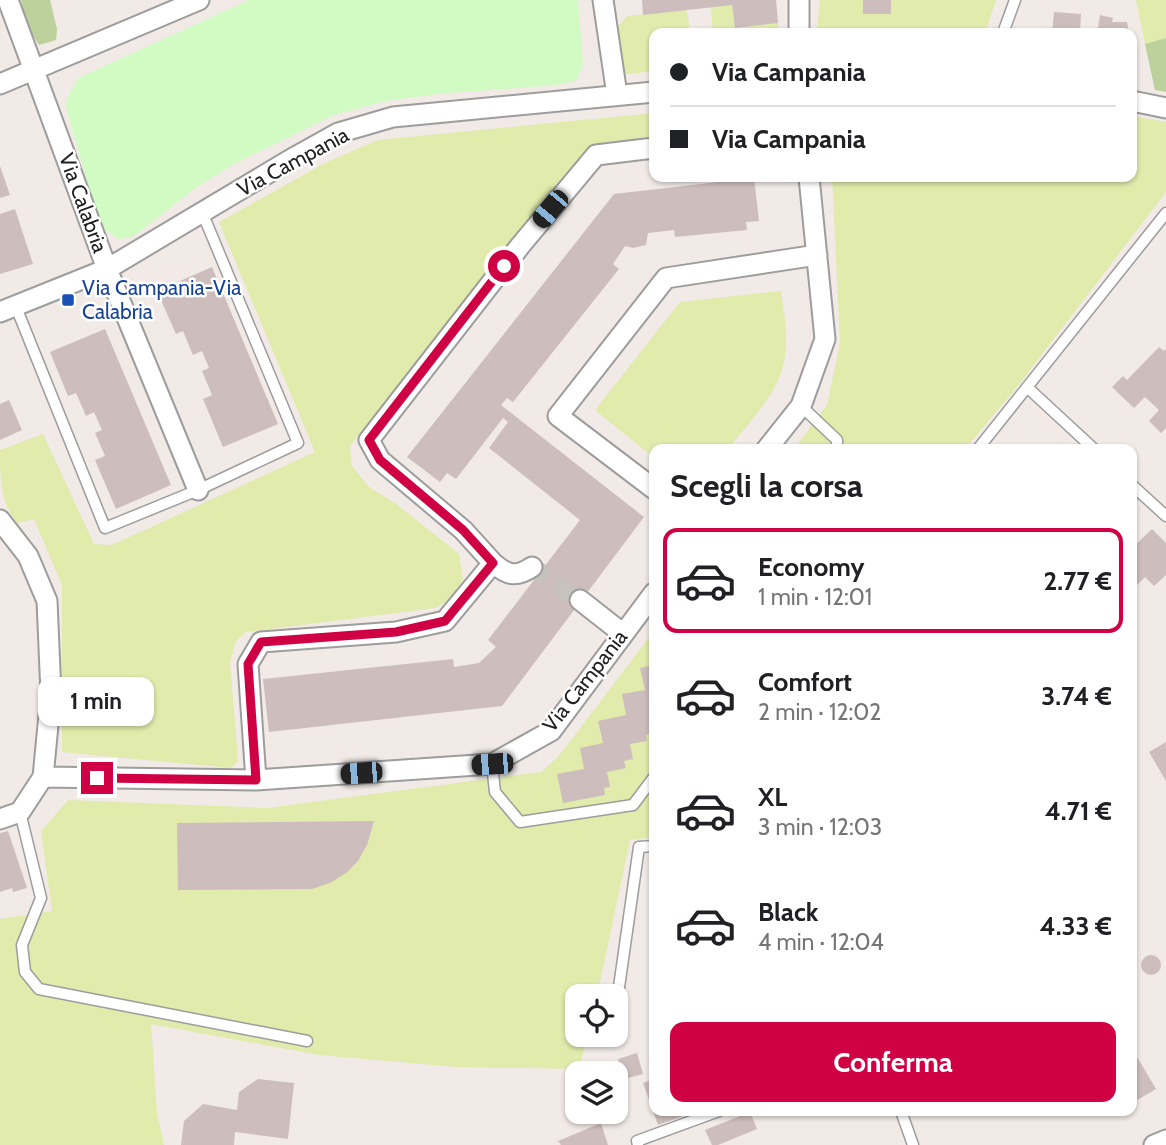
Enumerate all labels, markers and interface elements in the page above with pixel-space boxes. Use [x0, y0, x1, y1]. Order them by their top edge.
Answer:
text: Via Campania [712, 56, 866, 88]
street label: Via Campania [233, 122, 353, 201]
text: Via Campania [712, 123, 866, 155]
street label: Via Calabria [54, 150, 113, 256]
car [529, 186, 572, 232]
route start [488, 250, 520, 282]
place label: Via Campania-Via Calabria [82, 275, 241, 324]
marker: Via Campania-Via Calabria [60, 292, 76, 308]
text: Scegli la corsa [670, 466, 863, 505]
icon: car [674, 549, 737, 612]
text: Economy [758, 551, 864, 583]
text: 2.77 € [1043, 565, 1112, 597]
text: 1 min · 12:01 [758, 583, 872, 611]
street label: Via Campania [537, 625, 632, 737]
icon: car [674, 664, 737, 727]
text: Comfort [758, 666, 852, 698]
callout: 1 min [39, 676, 155, 726]
text: 3.74 € [1041, 680, 1112, 712]
text: 1 min [70, 687, 122, 715]
text: 2 min · 12:02 [758, 698, 881, 726]
car [471, 752, 514, 776]
car [340, 761, 383, 785]
route end [81, 762, 113, 794]
icon: car [674, 779, 737, 842]
text: XL [758, 781, 787, 813]
text: 4.71 € [1045, 795, 1112, 827]
text: 3 min · 12:03 [758, 813, 882, 841]
icon: car [674, 894, 737, 957]
text: Black [758, 896, 818, 928]
text: 4.33 € [1040, 910, 1112, 942]
text: 4 min · 12:04 [758, 928, 884, 956]
map controls [565, 984, 628, 1124]
button: locate [565, 984, 628, 1047]
button: Conferma [670, 1022, 1116, 1102]
button: layers [565, 1061, 628, 1124]

